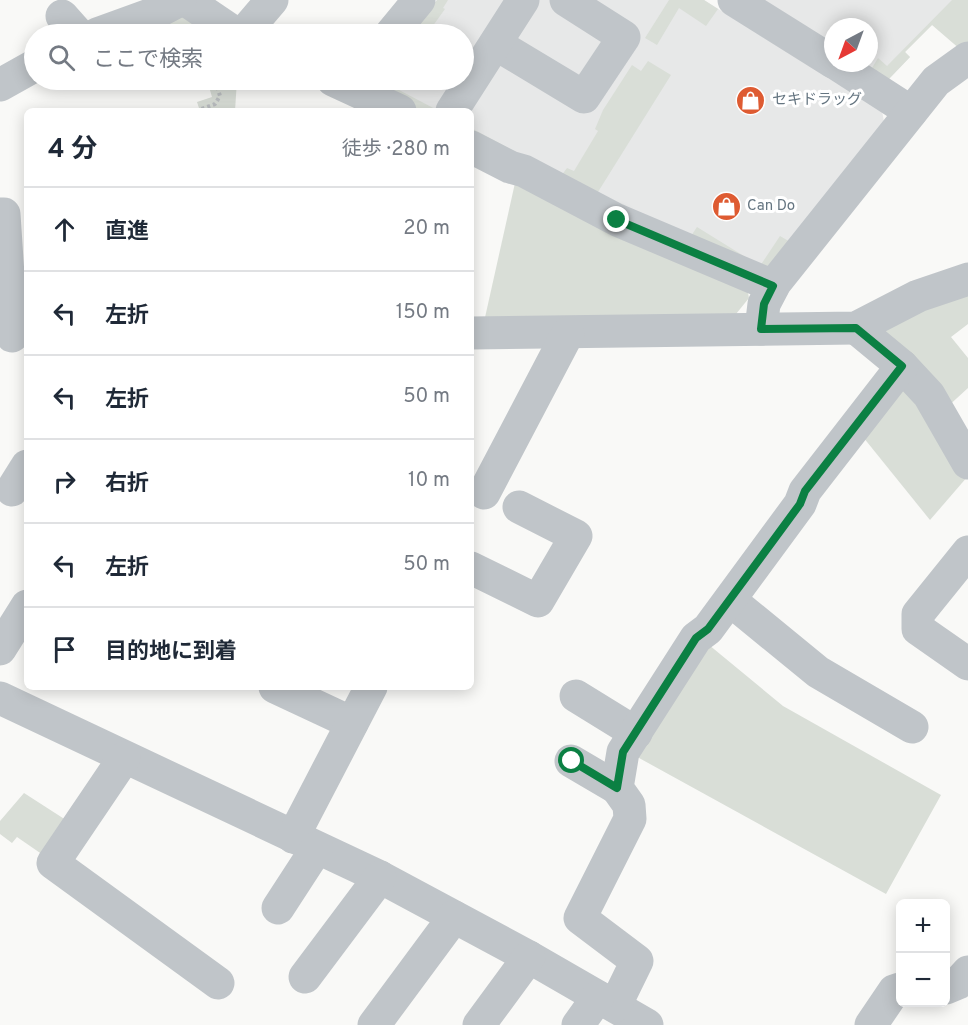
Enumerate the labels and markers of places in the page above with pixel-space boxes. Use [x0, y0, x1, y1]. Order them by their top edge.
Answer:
shop icon: セキドラッグ [735, 84, 767, 116]
place label: セキドラッグ [772, 91, 862, 110]
shop icon: Can Do [710, 190, 742, 222]
place label: Can Do [747, 197, 795, 216]

